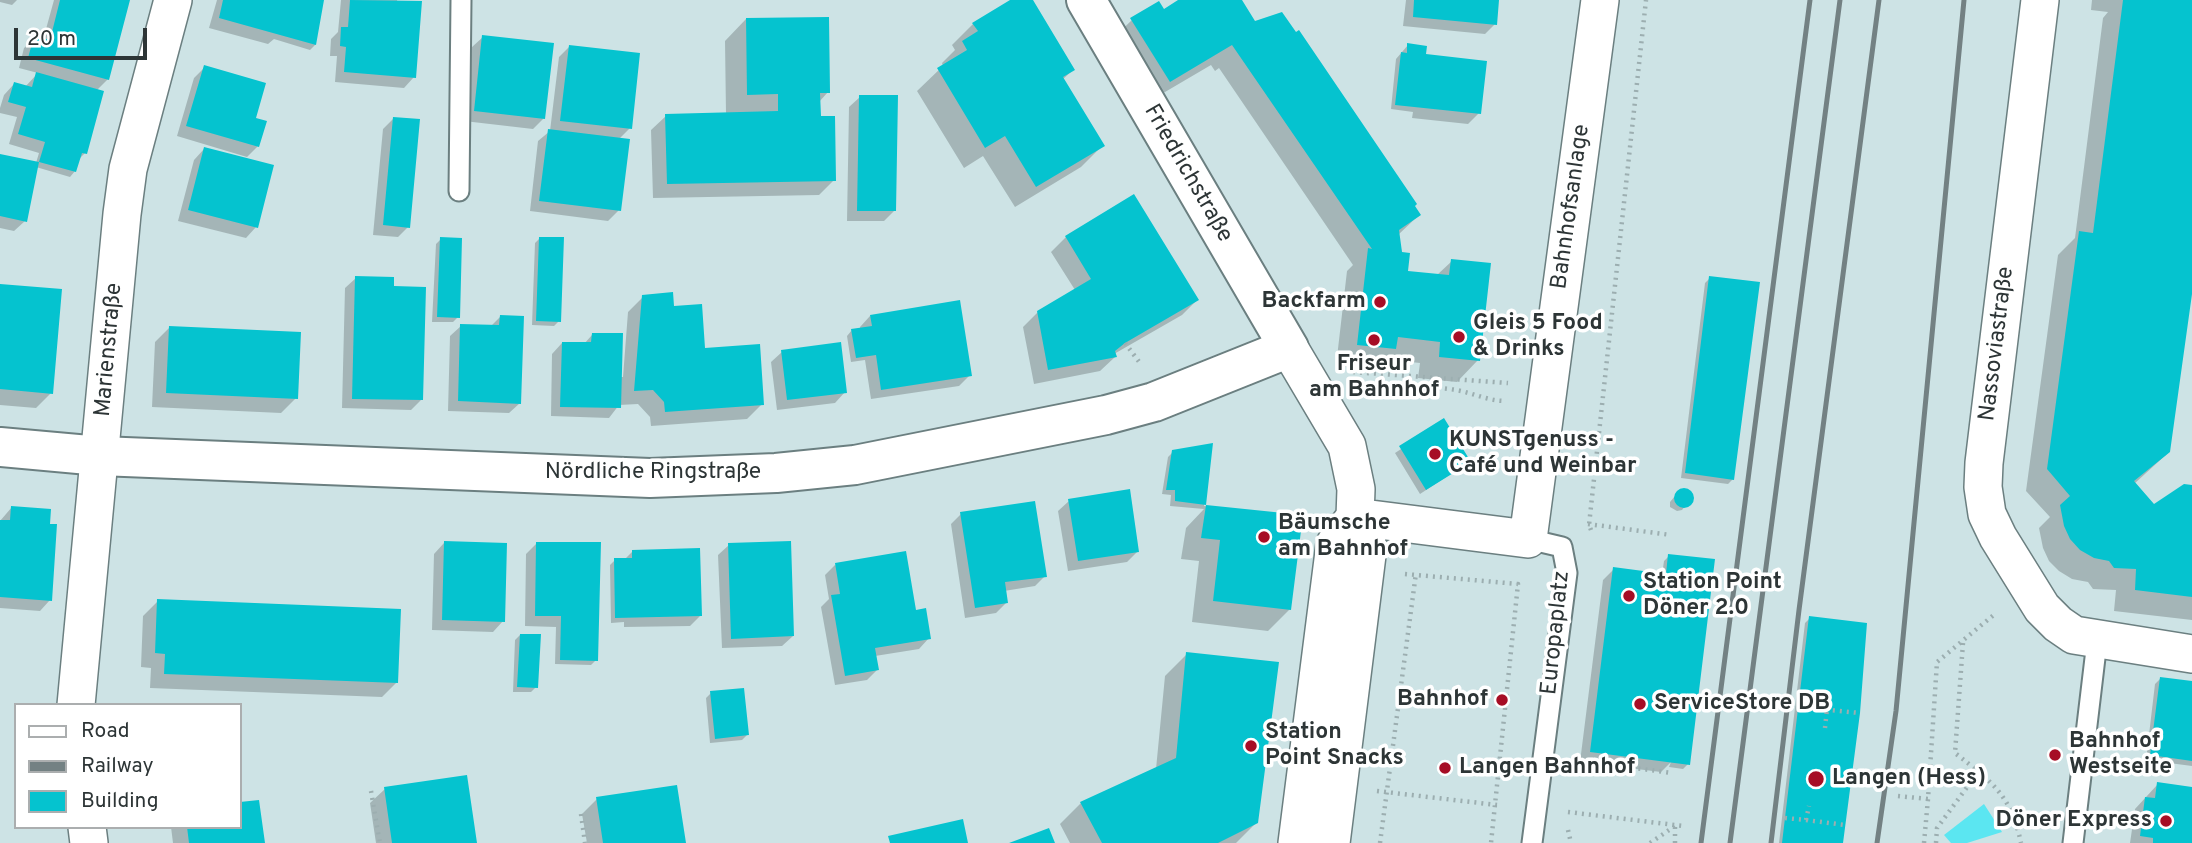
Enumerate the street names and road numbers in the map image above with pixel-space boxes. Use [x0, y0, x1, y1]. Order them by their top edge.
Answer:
street label: Friedrichstraße [1136, 100, 1238, 248]
street label: Bahnhofsanlage [1547, 123, 1597, 291]
street label: Nassoviastraße [1975, 265, 2021, 423]
street label: Marienstraße [90, 282, 130, 418]
street label: Nördliche Ringstraße [545, 459, 761, 487]
street label: Europaplatz [1537, 570, 1577, 696]

